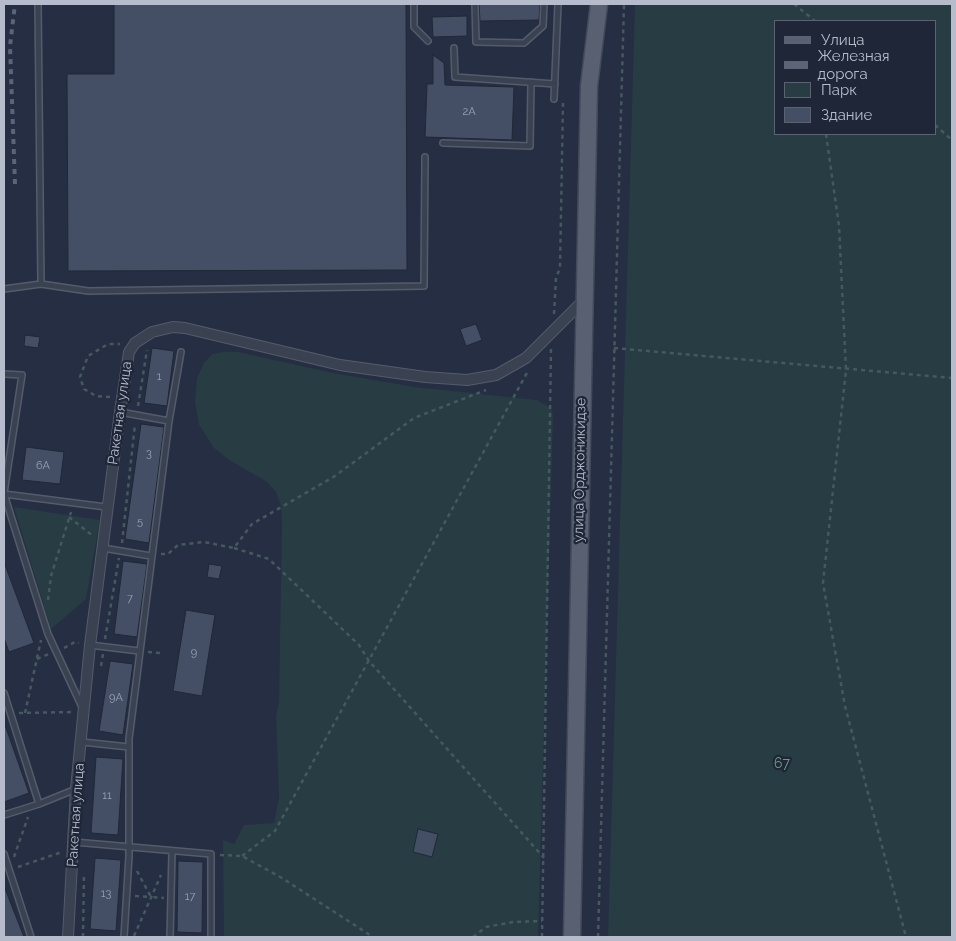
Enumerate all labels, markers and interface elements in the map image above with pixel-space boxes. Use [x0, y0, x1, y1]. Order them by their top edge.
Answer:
legend [774, 20, 936, 135]
text: Улица [821, 31, 865, 49]
text: Железная дорога [818, 47, 890, 83]
text: Парк [821, 81, 857, 99]
house number: 2А [462, 105, 476, 119]
text: Здание [821, 106, 872, 124]
street label: Ракетная улица [104, 360, 136, 466]
house number: 1 [157, 370, 161, 384]
street label: улица Орджоникидзе [570, 398, 590, 542]
house number: 3 [146, 447, 152, 461]
house number: 6А [36, 459, 50, 473]
house number: 5 [137, 515, 143, 529]
house number: 7 [127, 592, 133, 606]
house number: 9 [191, 646, 197, 660]
house number: 9А [109, 691, 123, 705]
park label: 67 [774, 756, 790, 772]
street label: Ракетная улица [64, 762, 88, 868]
house number: 11 [102, 789, 112, 803]
house number: 13 [101, 887, 111, 901]
house number: 17 [185, 890, 195, 904]

